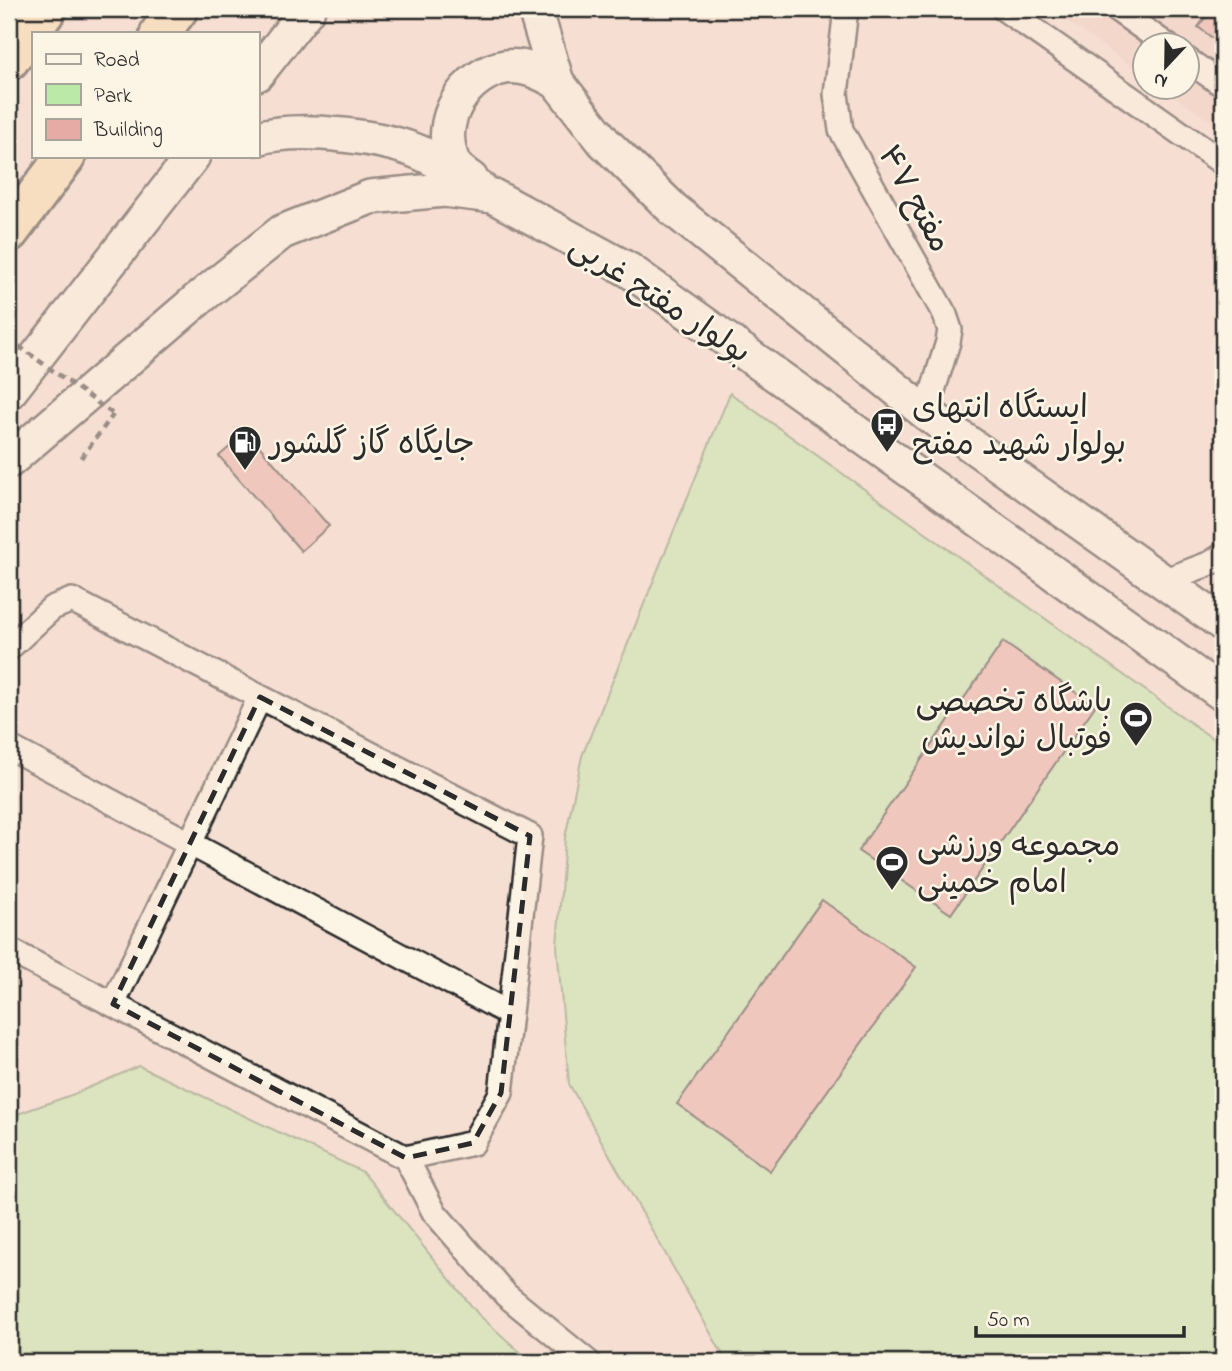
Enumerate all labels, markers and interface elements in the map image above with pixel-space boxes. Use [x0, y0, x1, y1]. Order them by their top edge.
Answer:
legend [32, 32, 259, 158]
north arrow [1130, 32, 1200, 102]
text: Road [94, 46, 140, 76]
text: N [1149, 64, 1172, 94]
text: Park [94, 82, 133, 112]
text: Building [93, 116, 163, 148]
street label: مفتح ۴۷ [864, 137, 962, 262]
street label: بولوار مفتح غربی [559, 225, 759, 377]
place label: ایستگاه انتهای بولوار شهید مفتح [912, 386, 1126, 470]
bus stop icon: ایستگاه انتهای بولوار شهید مفتح [868, 405, 906, 454]
place label: جایگاه گاز گلشور [267, 422, 475, 469]
fuel station icon: جایگاه گاز گلشور [226, 423, 264, 472]
place label: باشگاه تخصصی فوتبال نواندیش [916, 680, 1112, 764]
sports icon: باشگاه تخصصی فوتبال نواندیش [1117, 699, 1155, 748]
place label: مجموعه ورزشی امام خمینی [917, 824, 1120, 908]
sports icon: مجموعه ورزشی امام خمینی [873, 843, 911, 892]
scale bar [976, 1294, 1185, 1338]
text: 50 m [987, 1306, 1030, 1336]

